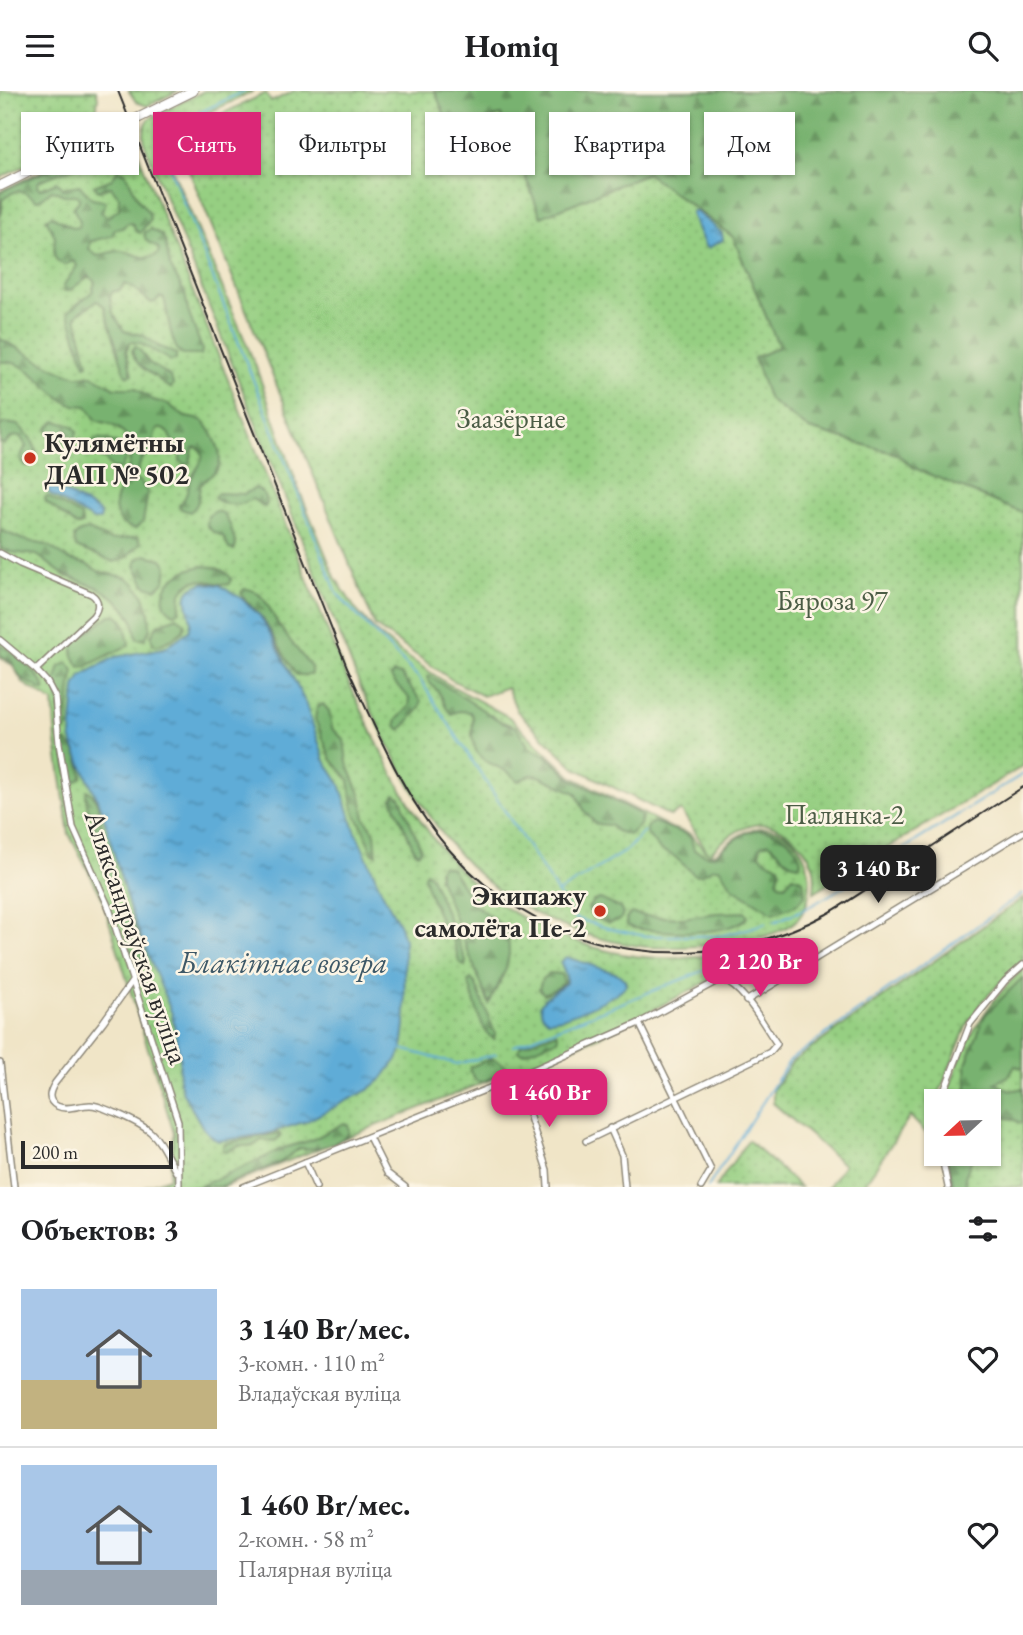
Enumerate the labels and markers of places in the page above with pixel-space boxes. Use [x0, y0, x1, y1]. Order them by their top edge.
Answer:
place label: Кулямётны ДАП № 502 [44, 424, 189, 492]
marker: Кулямётны ДАП № 502 [22, 450, 38, 466]
pin: 3 140 Br [806, 845, 950, 905]
place label: Экипажу самолёта Пе-2 [414, 877, 587, 945]
marker: Экипажу самолёта Пе-2 [592, 903, 608, 919]
pin: 2 120 Br [688, 939, 832, 998]
pin: 1 460 Br [477, 1069, 621, 1129]

